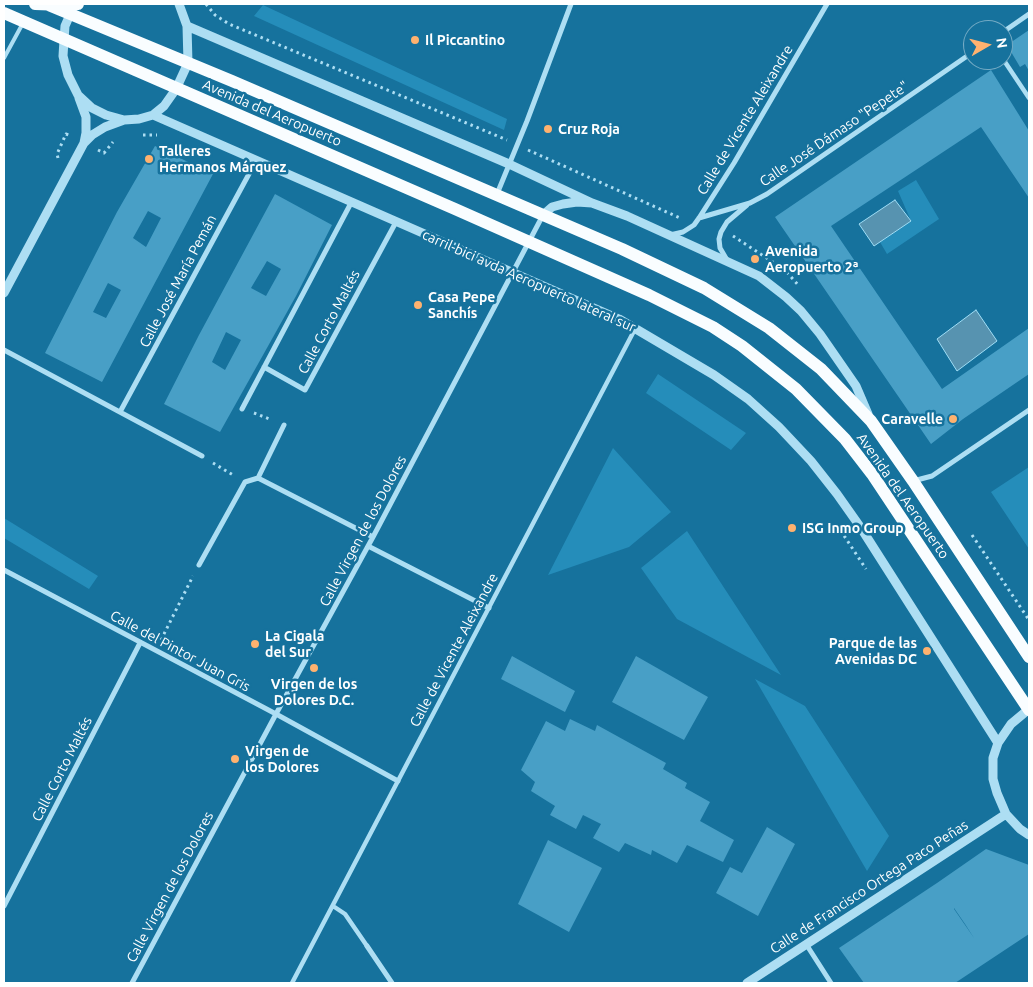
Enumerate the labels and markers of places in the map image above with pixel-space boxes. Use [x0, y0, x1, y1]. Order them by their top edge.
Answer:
place label: Il Piccantino [425, 32, 505, 48]
marker: Il Piccantino [409, 34, 421, 46]
place label: Cruz Roja [558, 121, 620, 137]
marker: Cruz Roja [542, 123, 554, 135]
place label: Talleres Hermanos Márquez [159, 143, 286, 176]
marker: Talleres Hermanos Márquez [143, 153, 155, 165]
place label: Avenida Aeropuerto 2ª [765, 243, 858, 276]
marker: Avenida Aeropuerto 2ª [749, 253, 761, 265]
place label: Casa Pepe Sanchís [428, 289, 495, 322]
marker: Casa Pepe Sanchís [412, 299, 424, 311]
place label: Caravelle [881, 411, 943, 427]
marker: Caravelle [947, 413, 959, 425]
place label: ISG Inmo Group [802, 520, 904, 536]
marker: ISG Inmo Group [786, 522, 798, 534]
place label: La Cigala del Sur [265, 628, 324, 660]
place label: Parque de las Avenidas DC [829, 635, 917, 668]
marker: La Cigala del Sur [249, 638, 261, 650]
marker: Parque de las Avenidas DC [921, 645, 933, 657]
marker: Virgen de los Dolores D.C. [308, 662, 320, 674]
place label: Virgen de los Dolores D.C. [271, 676, 357, 709]
place label: Virgen de los Dolores [245, 743, 319, 776]
marker: Virgen de los Dolores [229, 753, 241, 765]

